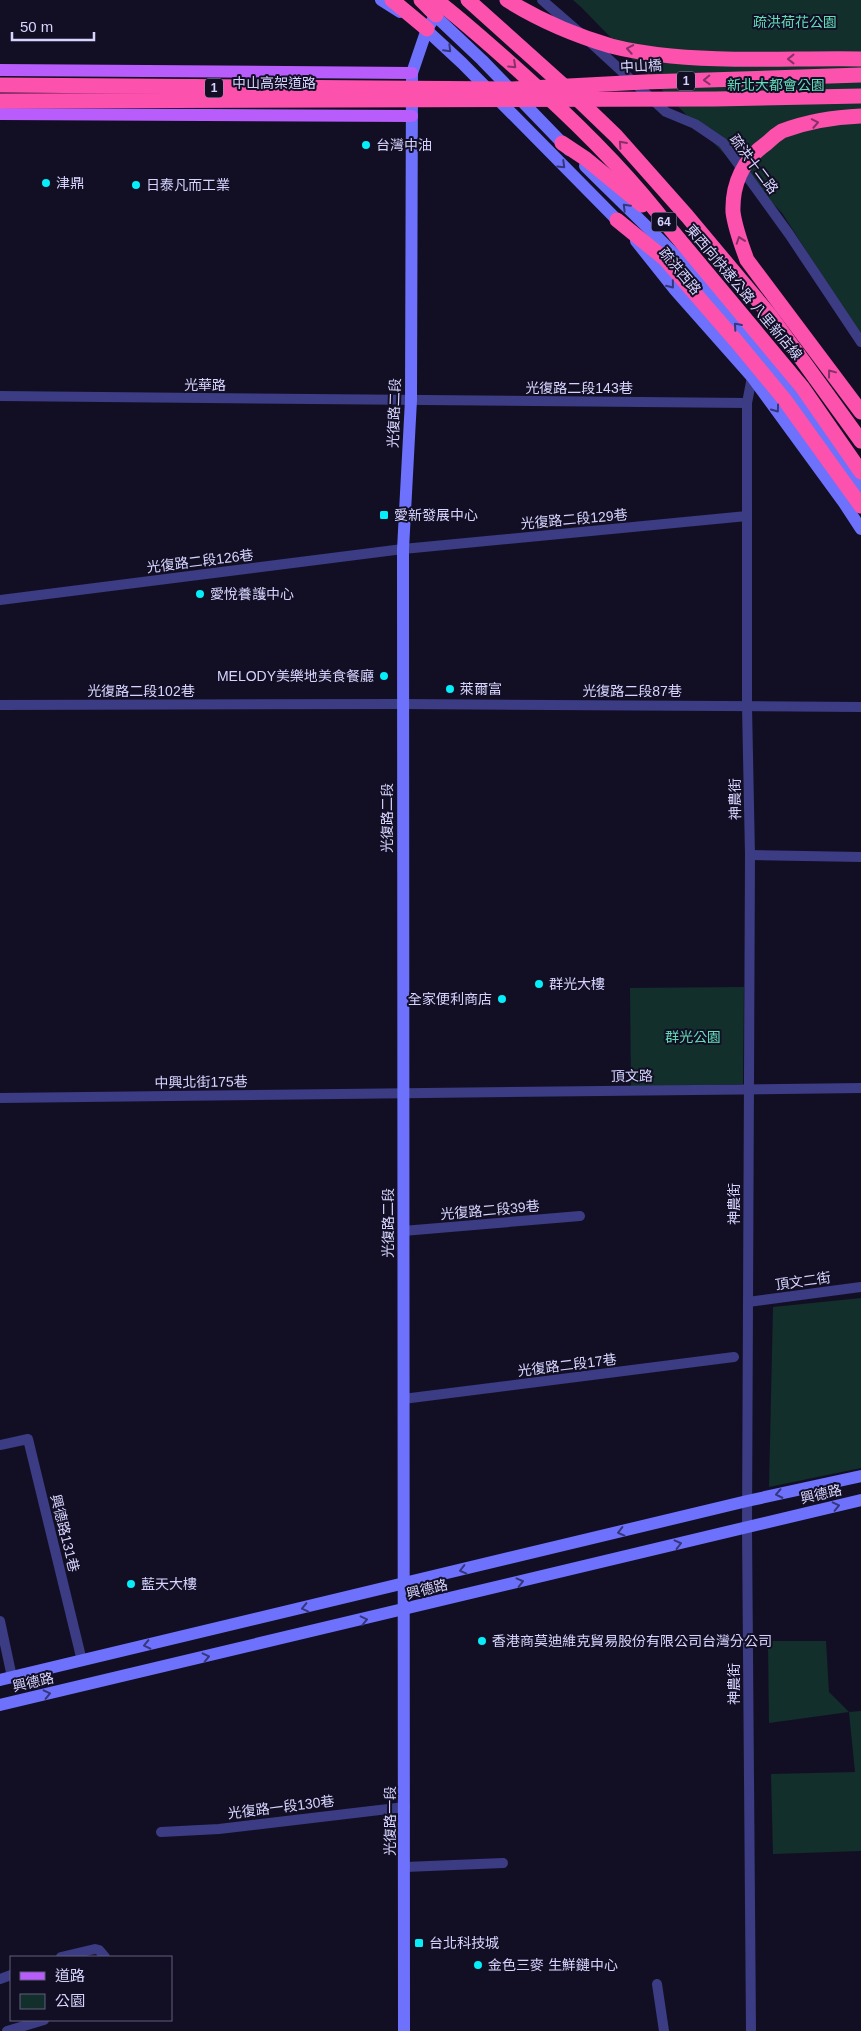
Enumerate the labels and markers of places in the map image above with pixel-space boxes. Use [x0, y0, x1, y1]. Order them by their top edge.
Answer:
place label: 台灣中油 [376, 137, 432, 153]
marker: 台灣中油 [360, 139, 372, 151]
place label: 津鼎 [56, 175, 84, 191]
marker: 津鼎 [40, 177, 52, 189]
place label: 日泰凡而工業 [146, 177, 230, 193]
marker: 日泰凡而工業 [130, 179, 142, 191]
place label: 愛新發展中心 [394, 507, 478, 523]
marker: 愛新發展中心 [378, 509, 390, 521]
place label: 愛悅養護中心 [210, 586, 294, 602]
marker: 愛悅養護中心 [194, 588, 206, 600]
place label: MELODY美樂地美食餐廳 [217, 668, 374, 684]
marker: MELODY美樂地美食餐廳 [378, 670, 390, 682]
place label: 萊爾富 [460, 681, 502, 697]
marker: 萊爾富 [444, 683, 456, 695]
place label: 群光大樓 [549, 976, 605, 992]
marker: 群光大樓 [533, 978, 545, 990]
place label: 全家便利商店 [408, 991, 492, 1007]
marker: 全家便利商店 [496, 993, 508, 1005]
place label: 藍天大樓 [141, 1576, 197, 1592]
marker: 藍天大樓 [125, 1578, 137, 1590]
place label: 香港商莫迪維克貿易股份有限公司台灣分公司 [492, 1633, 772, 1649]
marker: 香港商莫迪維克貿易股份有限公司台灣分公司 [476, 1635, 488, 1647]
place label: 台北科技城 [429, 1935, 499, 1951]
marker: 台北科技城 [413, 1937, 425, 1949]
place label: 金色三麥 生鮮鏈中心 [488, 1957, 618, 1973]
marker: 金色三麥 生鮮鏈中心 [472, 1959, 484, 1971]

